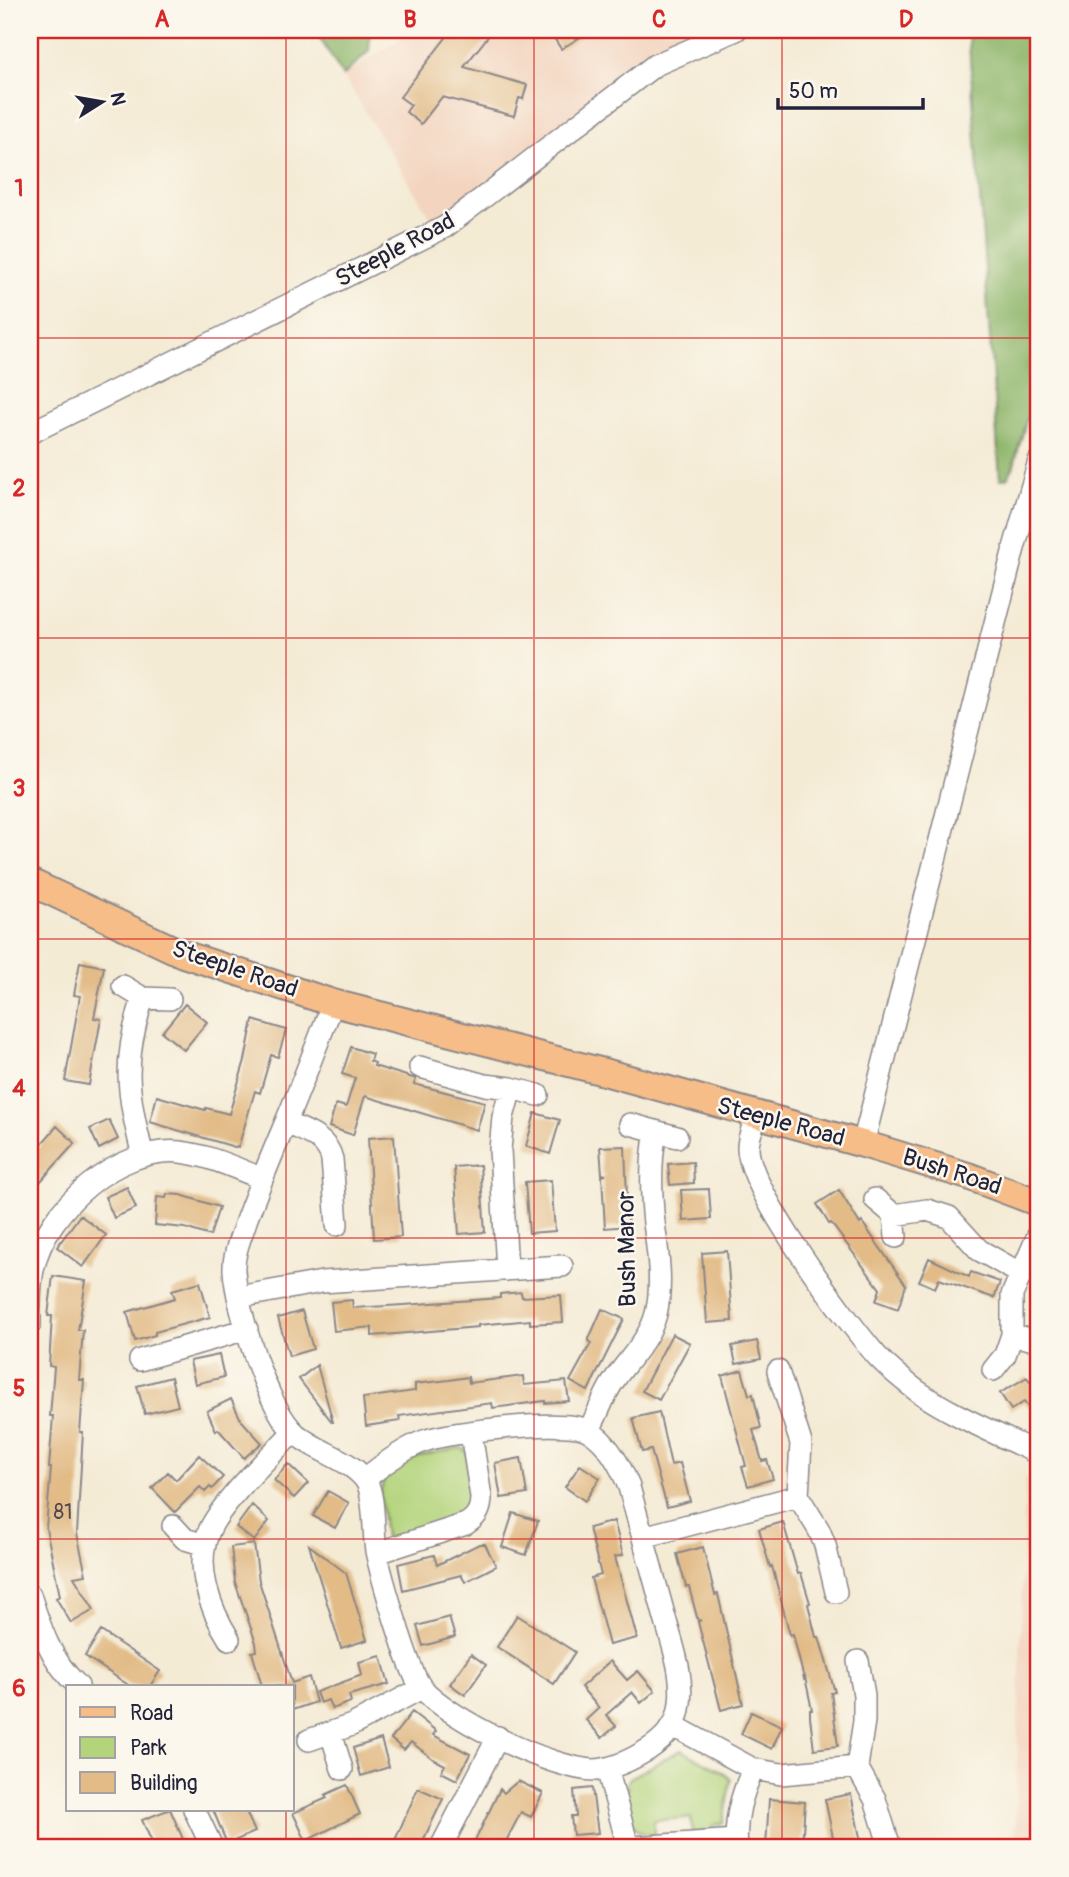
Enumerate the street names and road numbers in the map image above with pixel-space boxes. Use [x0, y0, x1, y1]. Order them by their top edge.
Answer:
street label: Steeple Road [330, 206, 460, 294]
street label: Steeple Road [168, 934, 302, 1004]
street label: Steeple Road [714, 1091, 848, 1153]
street label: Bush Road [899, 1142, 1005, 1202]
street label: Bush Manor [611, 1190, 643, 1307]

